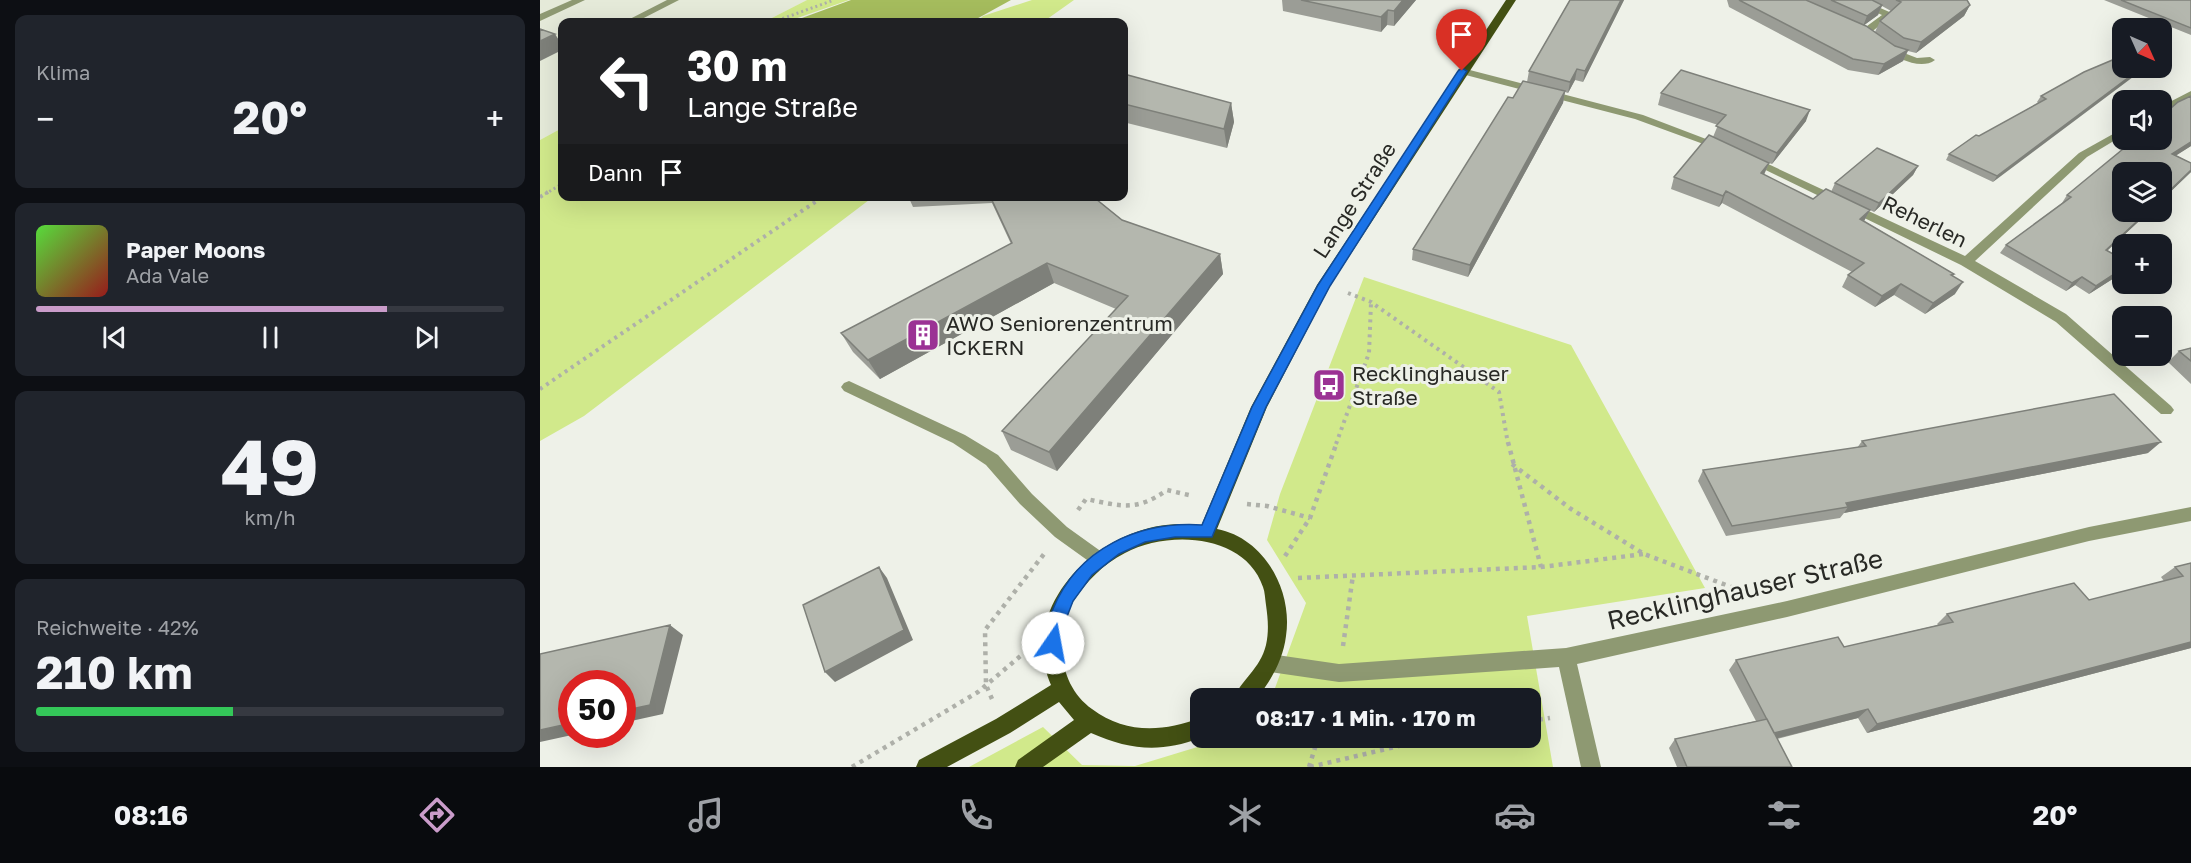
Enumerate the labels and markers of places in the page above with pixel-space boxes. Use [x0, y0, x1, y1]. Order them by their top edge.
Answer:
pin [1436, 9, 1487, 71]
place label: AWO Seniorenzentrum ICKERN [946, 310, 1173, 360]
building icon: AWO Seniorenzentrum ICKERN [905, 317, 941, 353]
place label: Recklinghauser Straße [1352, 360, 1509, 410]
bus stop icon: Recklinghauser Straße [1311, 367, 1347, 403]

